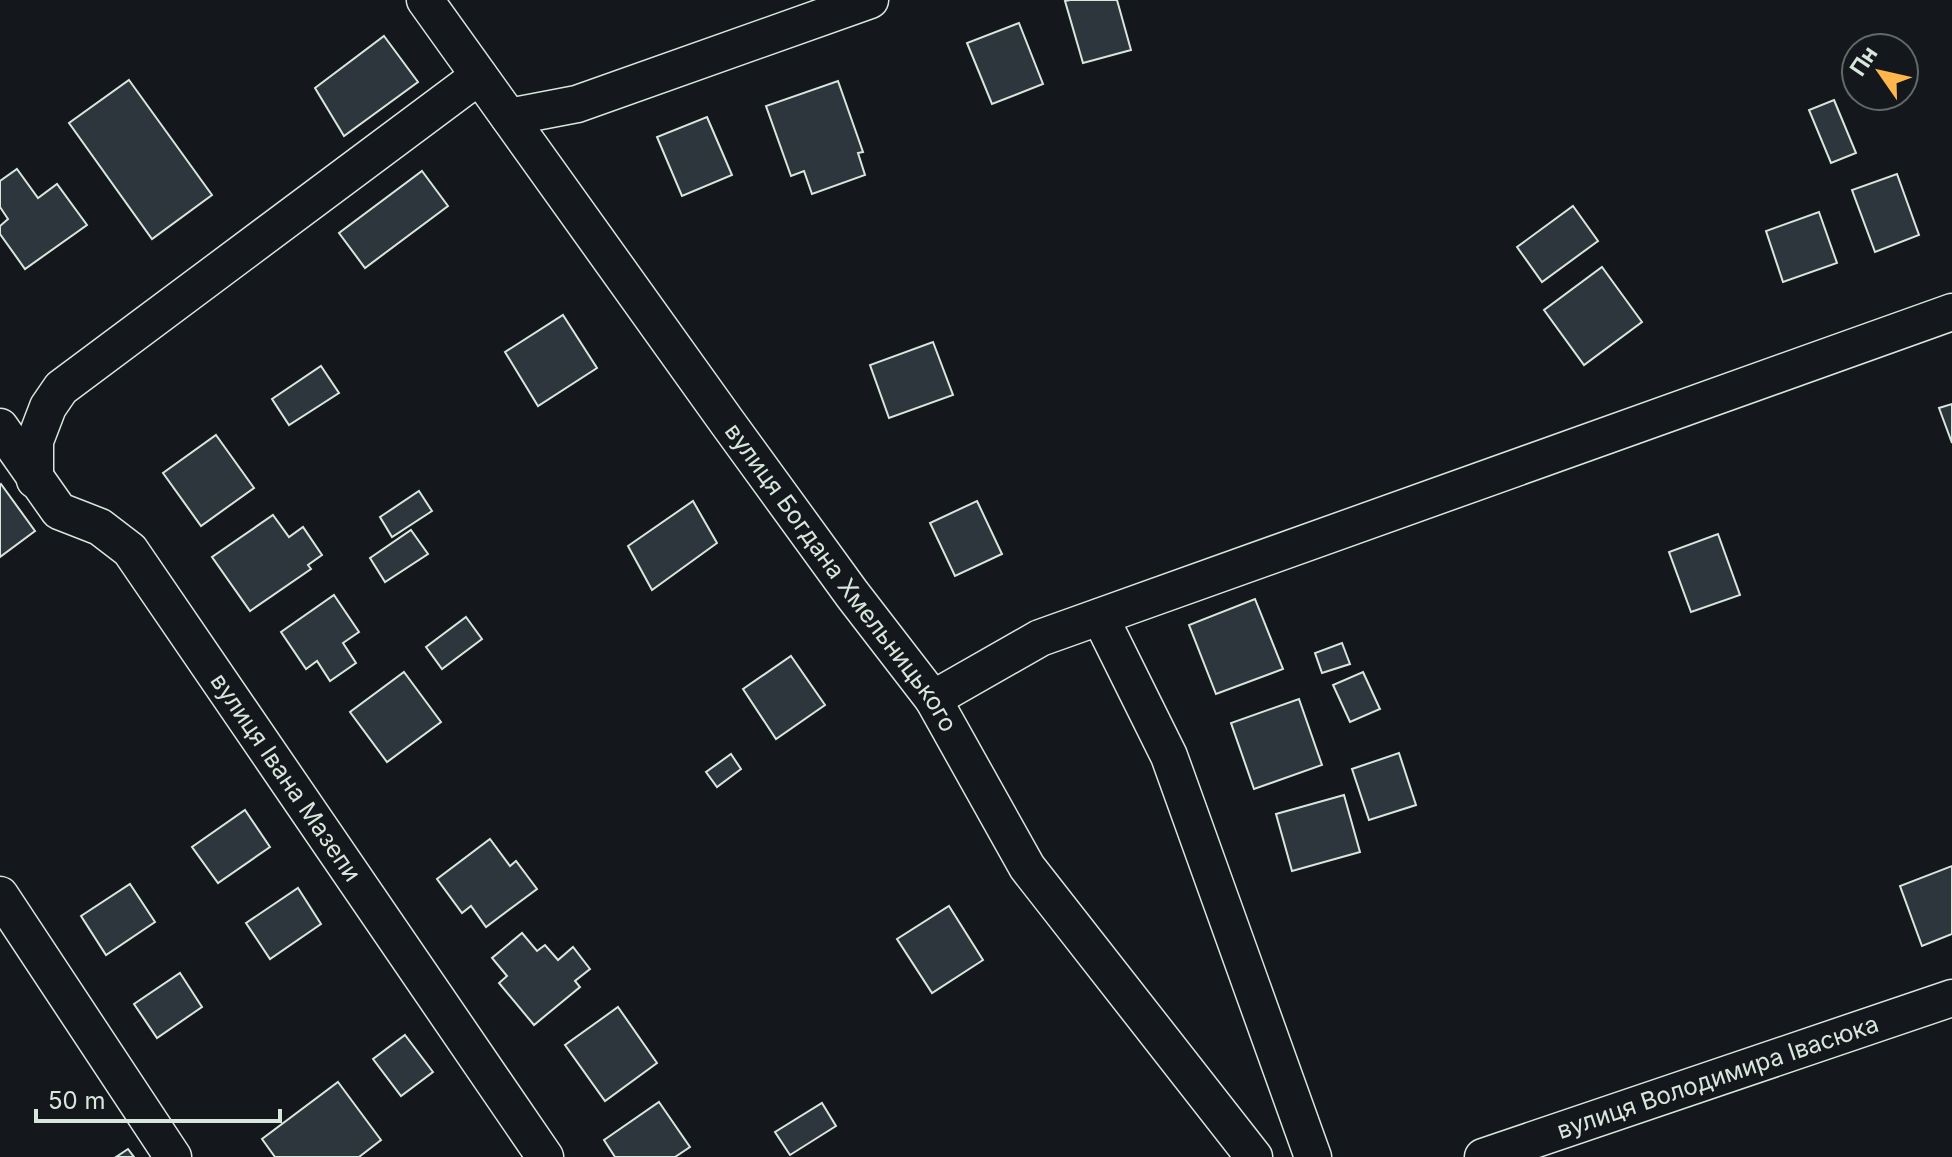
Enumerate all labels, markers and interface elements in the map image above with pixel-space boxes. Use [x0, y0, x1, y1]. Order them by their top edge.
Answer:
north arrow [1840, 32, 1920, 112]
text: Пн [1844, 41, 1883, 81]
street label: вулиця Богдана Хмельницького [719, 418, 963, 737]
street label: вулиця Івана Мазепи [205, 668, 367, 887]
street label: вулиця Володимира Івасюка [1553, 1009, 1882, 1145]
scale bar [36, 1073, 280, 1123]
text: 50 m [48, 1086, 106, 1115]

